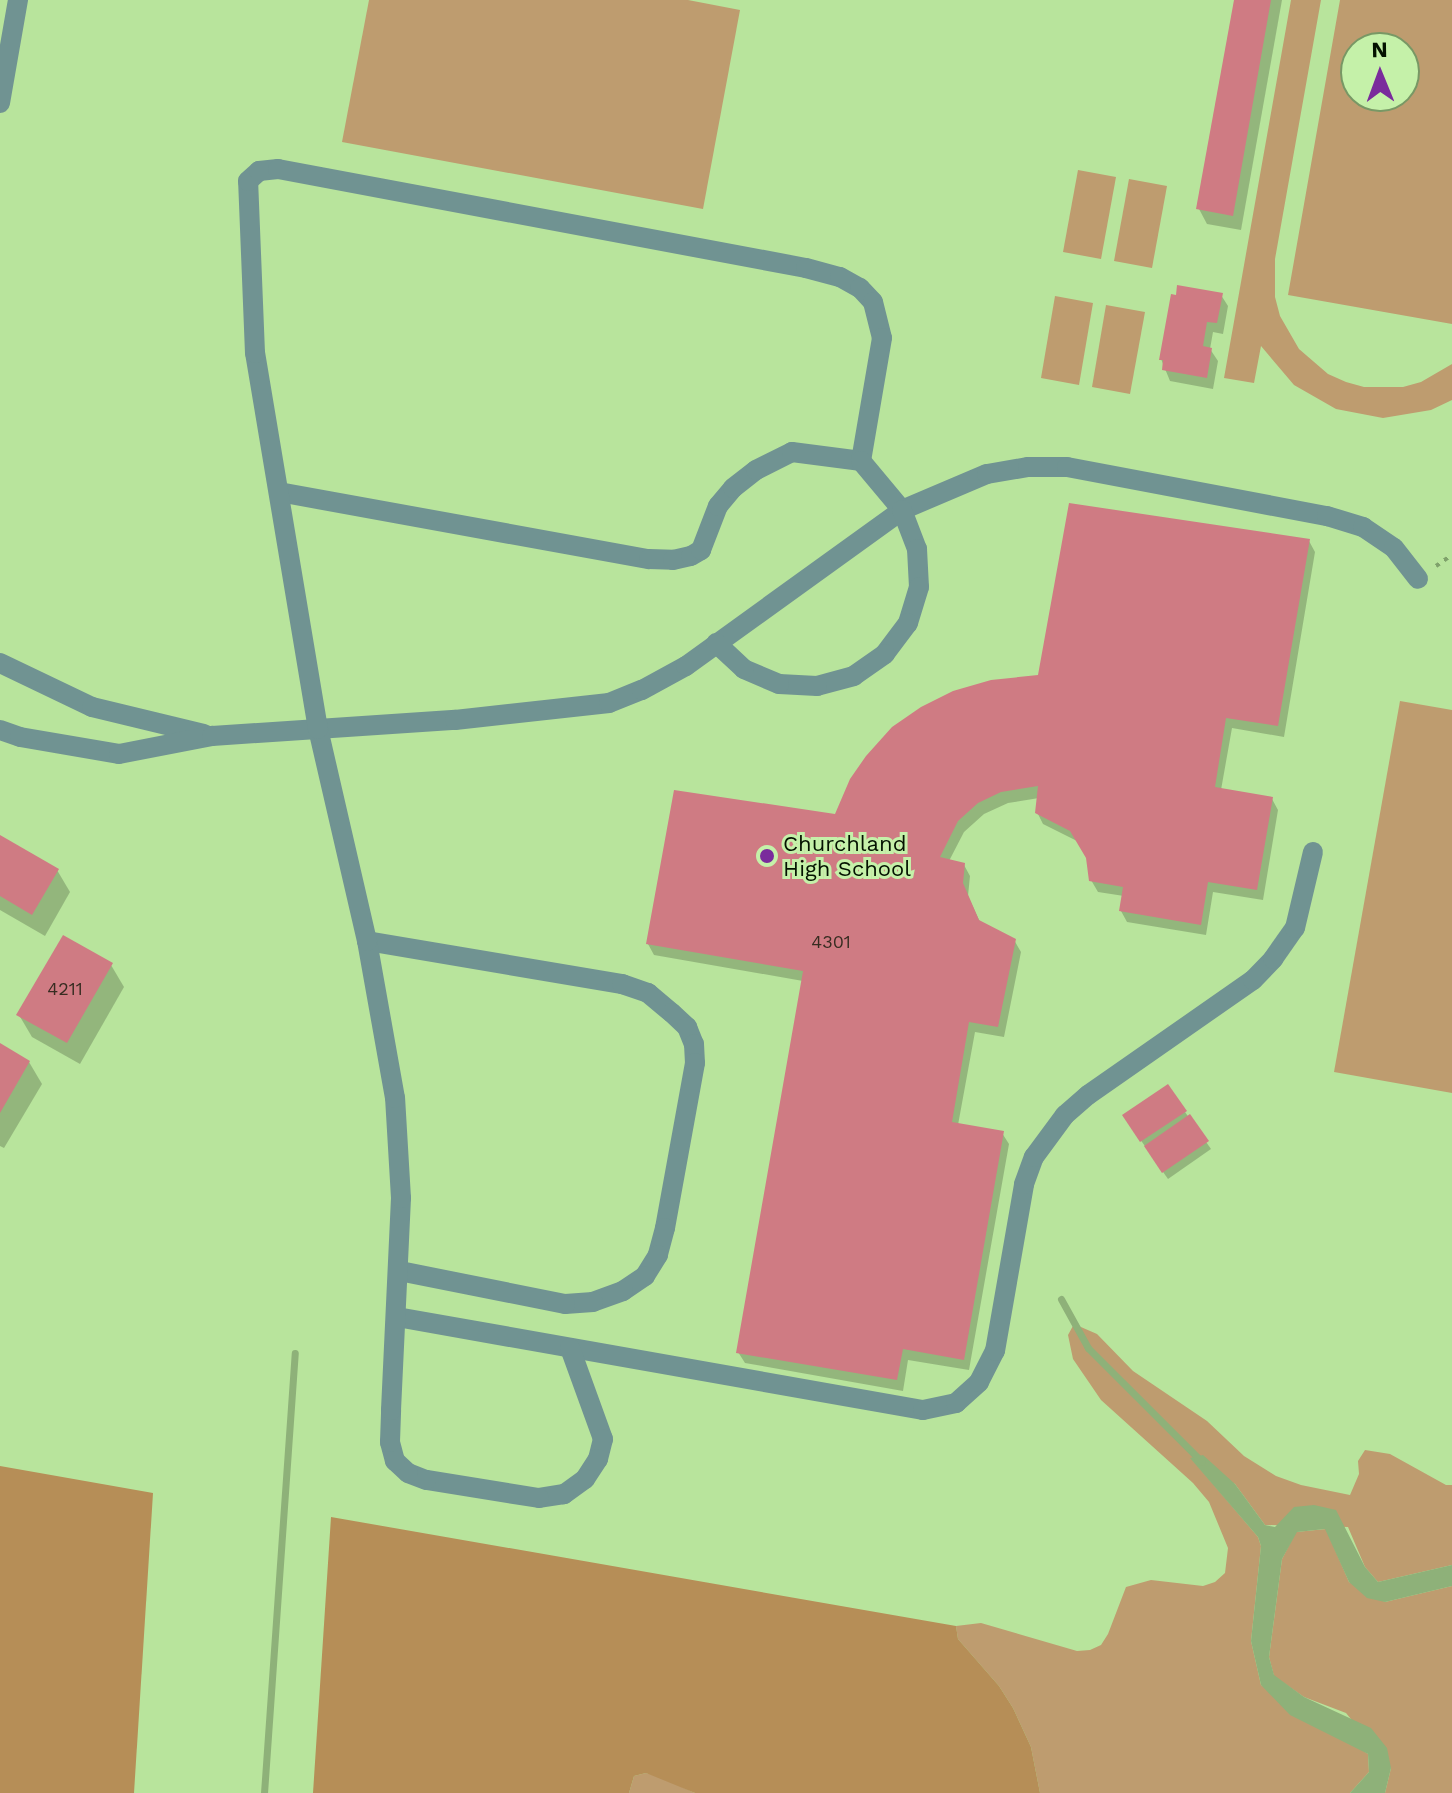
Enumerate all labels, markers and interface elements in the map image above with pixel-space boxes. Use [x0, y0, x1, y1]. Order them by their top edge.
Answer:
north arrow [1340, 32, 1420, 112]
text: N [1371, 37, 1388, 62]
place label: Churchland High School [783, 830, 911, 882]
marker: Churchland High School [758, 847, 776, 865]
house number: 4301 [811, 931, 851, 953]
house number: 4211 [47, 978, 83, 1000]

